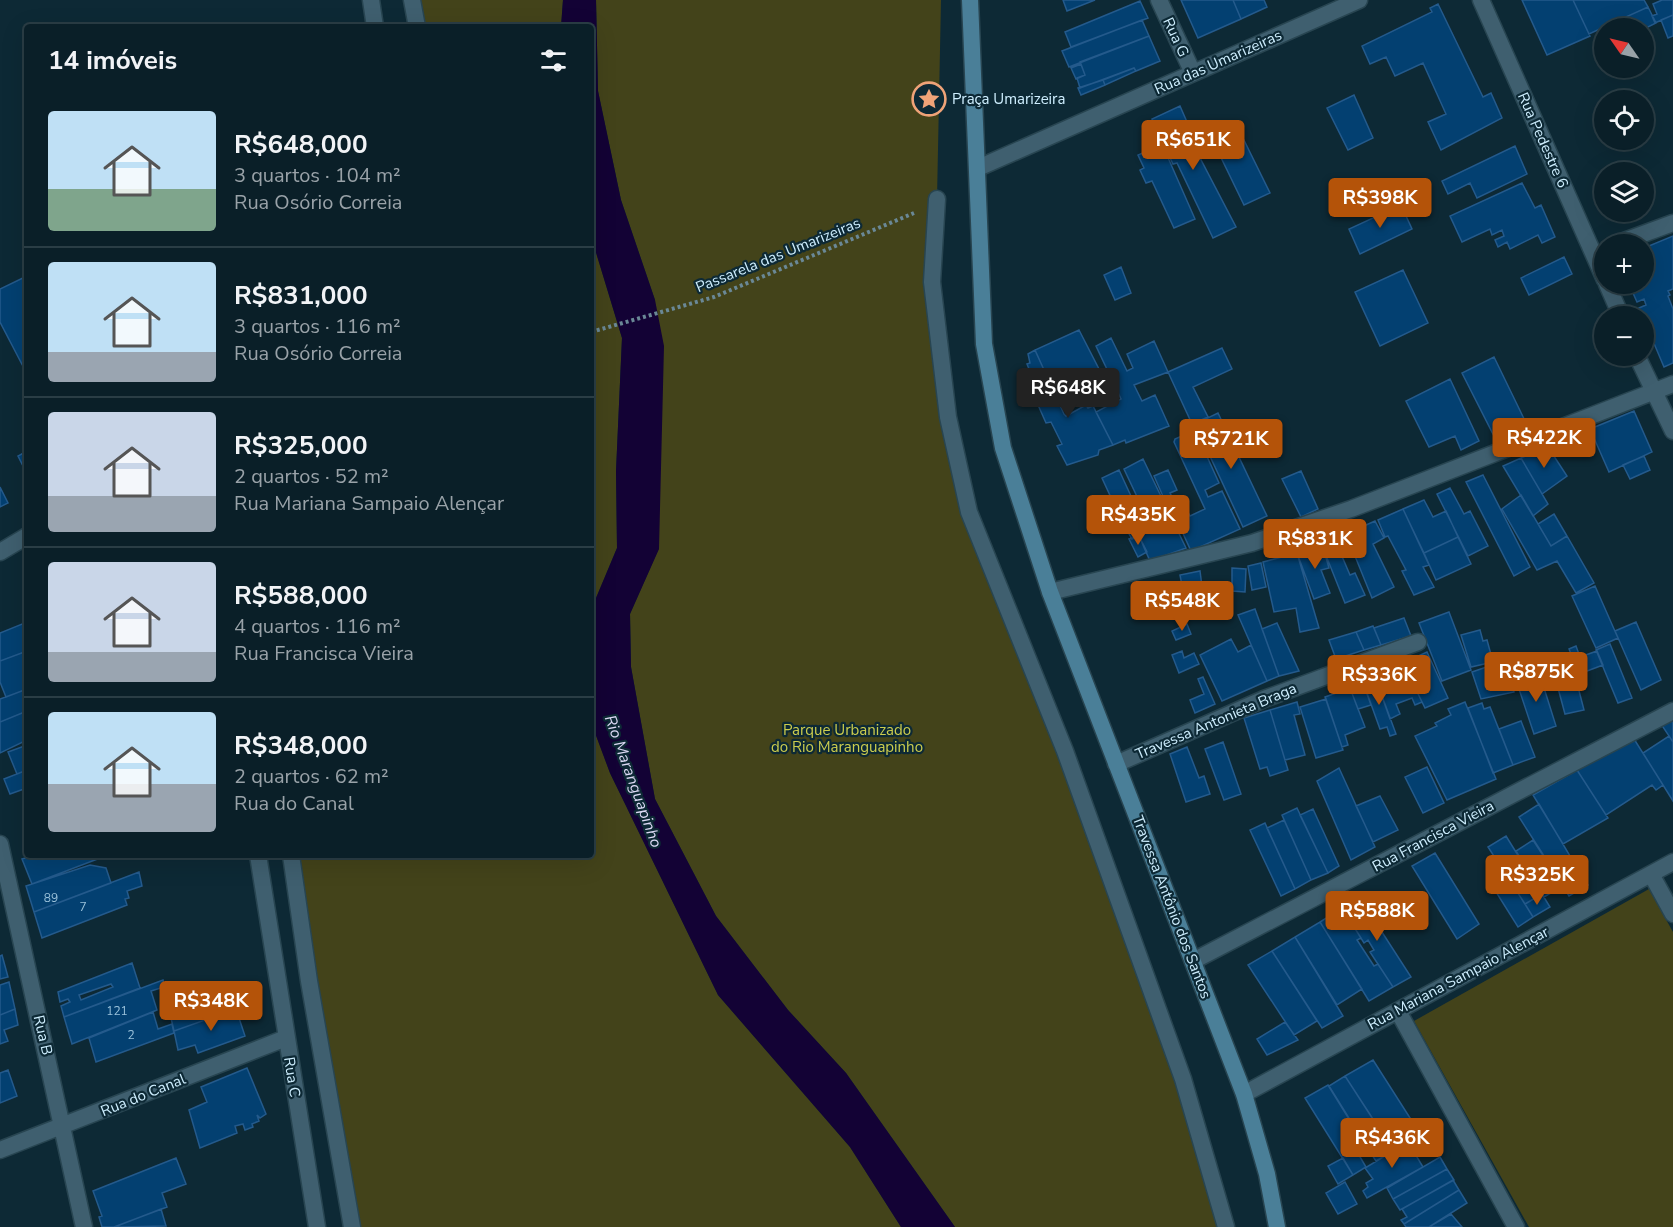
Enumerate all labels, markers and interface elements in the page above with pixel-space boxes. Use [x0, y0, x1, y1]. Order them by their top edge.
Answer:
street label: Rua G [1158, 14, 1194, 60]
north arrow [1594, 18, 1654, 78]
map controls [1594, 18, 1654, 366]
street label: Rua das Umarizeiras [1151, 25, 1285, 99]
text: 14 imóveis [48, 43, 177, 78]
icon: filters [537, 44, 570, 77]
place icon: Praça Umarizeira [911, 81, 947, 117]
place label: Praça Umarizeira [952, 89, 1065, 109]
street label: Rua Pedestre 6 [1513, 89, 1573, 191]
button: locate [1594, 90, 1654, 150]
pin: R$651K [1144, 120, 1242, 171]
text: R$651K [1156, 126, 1231, 153]
text: R$648,000 [234, 127, 367, 162]
icon: home [96, 135, 168, 207]
text: 3 quartos · 104 m² [234, 162, 401, 189]
button: layers [1594, 162, 1654, 222]
pin: R$398K [1331, 178, 1429, 229]
text: R$398K [1343, 184, 1418, 211]
text: Rua Osório Correia [234, 189, 402, 216]
street label: Passarela das Umarizeiras [693, 213, 863, 297]
button: + [1594, 234, 1654, 294]
text: R$831,000 [234, 278, 367, 313]
icon: home [96, 286, 168, 358]
button: − [1594, 306, 1654, 366]
text: 3 quartos · 116 m² [234, 313, 401, 340]
text: Rua Osório Correia [234, 340, 402, 367]
pin: R$648K [1019, 368, 1117, 419]
text: R$648K [1031, 374, 1106, 401]
pin: R$422K [1495, 418, 1593, 469]
pin: R$721K [1182, 419, 1280, 470]
text: R$422K [1507, 424, 1582, 451]
text: R$721K [1194, 425, 1269, 452]
text: R$325,000 [234, 428, 367, 463]
icon: home [96, 436, 168, 508]
text: 2 quartos · 52 m² [234, 463, 389, 490]
text: Rua Mariana Sampaio Alençar [234, 490, 504, 517]
pin: R$435K [1089, 495, 1187, 546]
text: R$435K [1101, 501, 1176, 528]
pin: R$831K [1266, 519, 1364, 570]
text: R$831K [1278, 525, 1353, 552]
text: R$588,000 [234, 578, 367, 613]
pin: R$548K [1133, 581, 1231, 632]
icon: home [96, 586, 168, 658]
text: R$548K [1145, 587, 1220, 614]
text: 4 quartos · 116 m² [234, 613, 401, 640]
text: Rua Francisca Vieira [234, 640, 414, 667]
pin: R$875K [1487, 652, 1585, 703]
pin: R$336K [1330, 655, 1428, 706]
text: R$875K [1499, 658, 1574, 685]
text: R$336K [1342, 661, 1417, 688]
street label: Travessa Antonieta Braga [1132, 678, 1300, 764]
water label: Rio Maranguapinho [599, 712, 667, 851]
park label: Parque Urbanizado do Rio Maranguapinho [771, 720, 923, 757]
text: R$348,000 [234, 728, 367, 763]
icon: home [96, 736, 168, 808]
text: 2 quartos · 62 m² [234, 763, 389, 790]
text: Rua do Canal [234, 790, 354, 817]
street label: Rua Francisca Vieira [1369, 795, 1497, 877]
street label: Travessa Antônio dos Santos [1128, 813, 1216, 1001]
pin: R$325K [1488, 855, 1586, 906]
text: R$325K [1500, 861, 1575, 888]
house number: 89 [44, 890, 58, 906]
pin: R$588K [1328, 891, 1426, 942]
text: R$588K [1340, 897, 1415, 924]
house number: 7 [79, 899, 87, 915]
street label: Rua Mariana Sampaio Alençar [1364, 921, 1553, 1034]
pin: R$348K [162, 981, 260, 1032]
text: R$348K [174, 987, 249, 1014]
house number: 121 [106, 1003, 128, 1019]
street label: Rua B [29, 1013, 57, 1057]
house number: 2 [127, 1027, 135, 1043]
street label: Rua C [279, 1056, 305, 1098]
street label: Rua do Canal [98, 1069, 189, 1121]
pin: R$436K [1343, 1118, 1441, 1169]
text: R$436K [1355, 1124, 1430, 1151]

